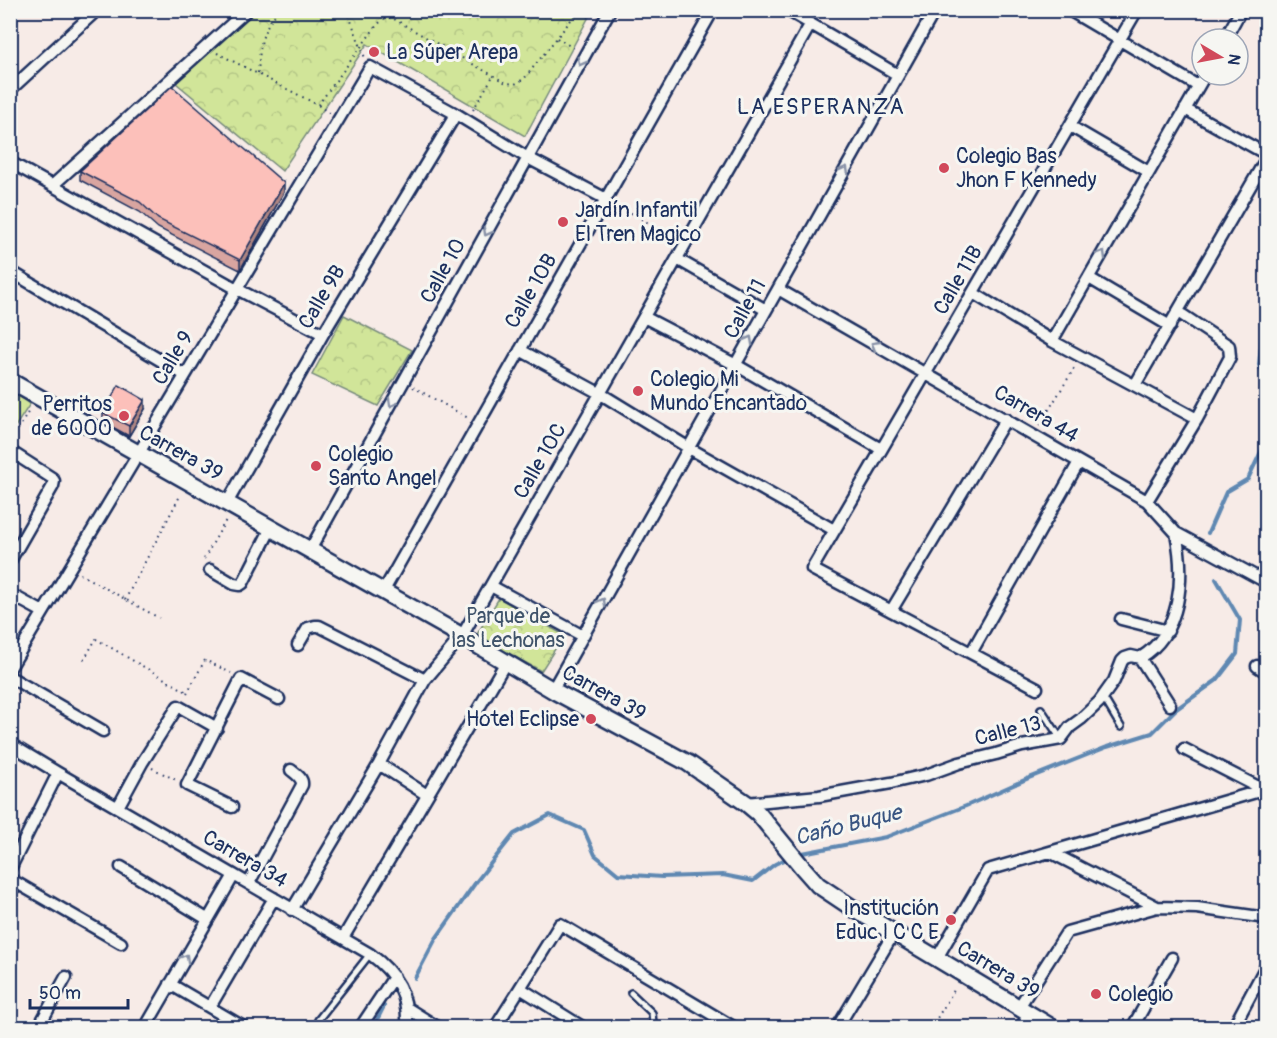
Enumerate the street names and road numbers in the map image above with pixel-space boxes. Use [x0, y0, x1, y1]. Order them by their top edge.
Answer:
street label: Calle 10 [414, 234, 472, 308]
street label: Calle 11B [927, 240, 989, 320]
street label: Calle 10B [499, 249, 563, 333]
street label: Calle 9B [292, 260, 352, 334]
street label: Calle 11 [718, 274, 772, 344]
street label: Calle 9 [146, 326, 200, 390]
street label: Carrera 44 [989, 379, 1083, 449]
street label: Calle 10C [508, 418, 572, 504]
street label: Carrera 39 [134, 419, 228, 487]
street label: Carrera 39 [557, 659, 651, 727]
street label: Calle 13 [972, 710, 1044, 752]
street label: Carrera 34 [198, 824, 292, 894]
street label: Carrera 39 [952, 935, 1044, 1005]

